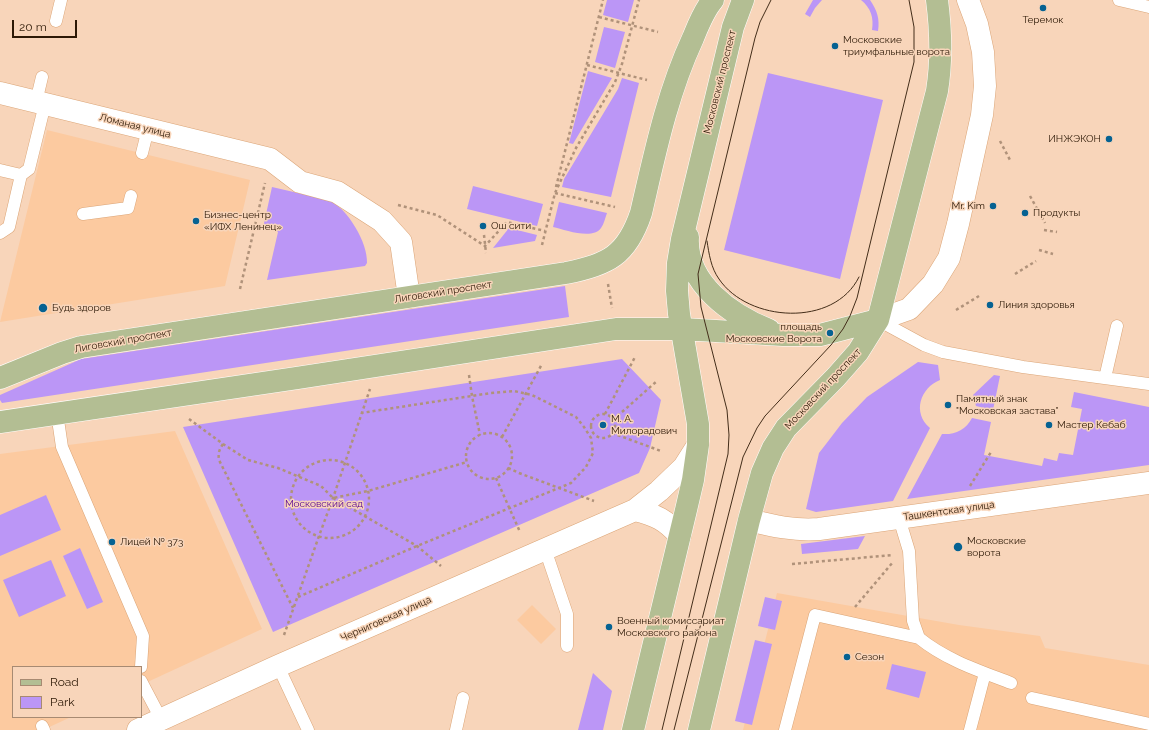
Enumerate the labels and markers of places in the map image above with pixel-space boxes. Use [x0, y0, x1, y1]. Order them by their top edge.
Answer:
marker: Теремок [1038, 3, 1048, 13]
place label: Теремок [1022, 14, 1064, 26]
place label: Московские триумфальные ворота [843, 34, 950, 58]
marker: Московские триумфальные ворота [830, 41, 840, 51]
place label: ИНЖЭКОН [1048, 133, 1101, 145]
marker: ИНЖЭКОН [1104, 134, 1114, 144]
place label: Mr. Kim [951, 200, 985, 212]
marker: Mr. Kim [988, 201, 998, 211]
place label: Продукты [1033, 207, 1080, 219]
marker: Продукты [1020, 208, 1030, 218]
place label: Бизнес-центр «ИФХ Ленинец» [204, 209, 282, 232]
marker: Бизнес-центр «ИФХ Ленинец» [191, 216, 201, 226]
place label: Ош сити [491, 220, 531, 232]
marker: Ош сити [478, 221, 488, 231]
place label: Линия здоровья [998, 299, 1075, 311]
marker: Линия здоровья [985, 300, 995, 310]
marker: Будь здоров [37, 302, 49, 314]
place label: Будь здоров [52, 302, 111, 314]
place label: площадь Московские Ворота [726, 321, 822, 344]
marker: площадь Московские Ворота [825, 328, 835, 338]
place label: Памятный знак "Московская застава" [956, 393, 1058, 416]
marker: Памятный знак "Московская застава" [943, 400, 953, 410]
place label: М. А. Милорадович [611, 413, 677, 436]
place label: Мастер Кебаб [1057, 419, 1126, 431]
marker: М. А. Милорадович [598, 420, 608, 430]
marker: Мастер Кебаб [1044, 420, 1054, 430]
place label: Московские ворота [967, 535, 1026, 558]
place label: Лицей № 373 [120, 536, 183, 548]
marker: Лицей № 373 [107, 537, 117, 547]
marker: Московские ворота [952, 541, 964, 553]
place label: Военный комиссариат Московского района [617, 615, 725, 638]
marker: Военный комиссариат Московского района [604, 622, 614, 632]
place label: Сезон [855, 651, 884, 663]
marker: Сезон [842, 652, 852, 662]

